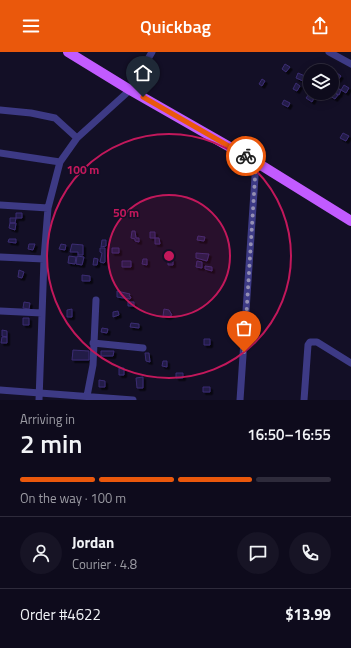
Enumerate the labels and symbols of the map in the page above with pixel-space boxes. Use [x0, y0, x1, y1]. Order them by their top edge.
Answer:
pin [126, 56, 160, 97]
courier [226, 136, 266, 176]
text: 100 m [67, 160, 99, 179]
text: 50 m [113, 203, 139, 222]
centre of rings [162, 249, 176, 263]
pin [227, 311, 261, 352]

